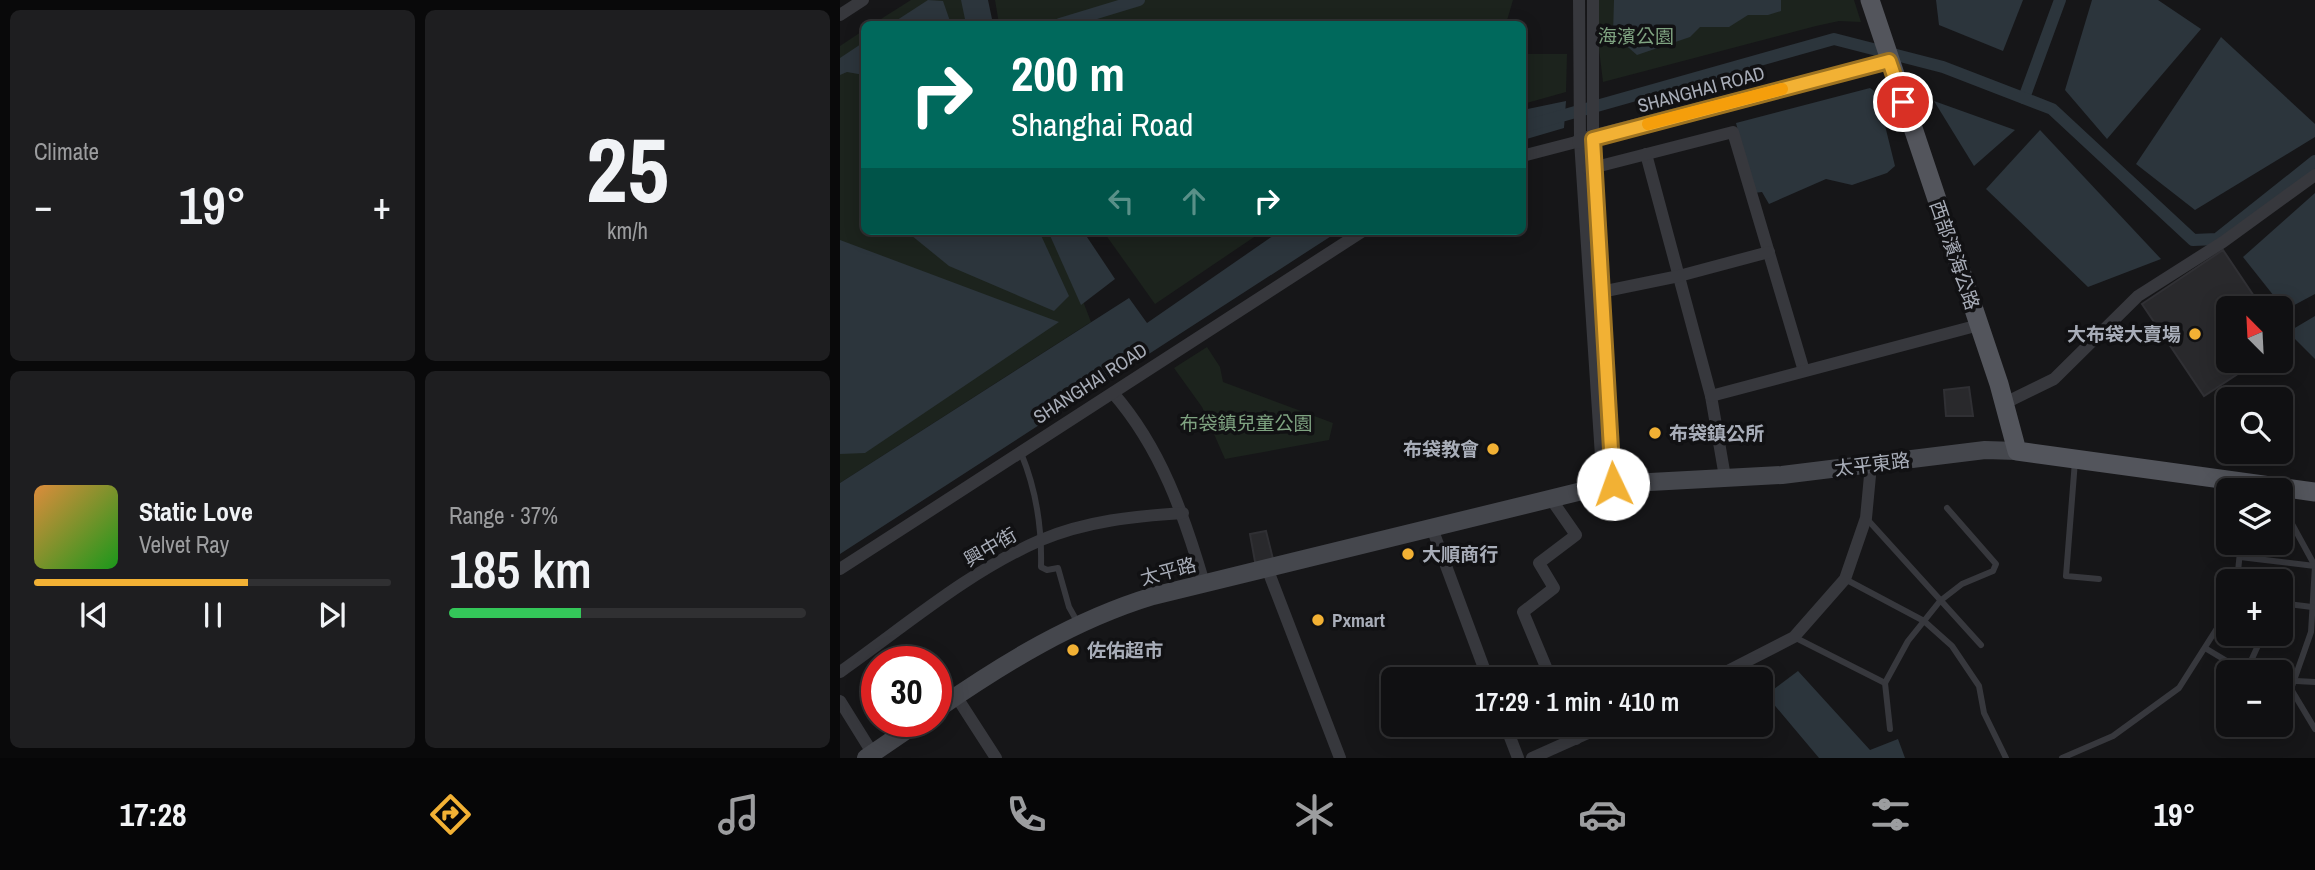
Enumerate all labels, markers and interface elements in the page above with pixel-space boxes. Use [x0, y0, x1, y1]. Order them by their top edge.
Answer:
park label: 海濱公園 [1598, 23, 1674, 49]
text: 200 m [1011, 40, 1125, 106]
icon: right [896, 49, 987, 140]
street label: SHANGHAI ROAD [1634, 60, 1768, 118]
pin [1873, 72, 1933, 132]
icon: arrive [1884, 83, 1922, 121]
text: Shanghai Road [1011, 103, 1193, 146]
text: 25 [586, 108, 669, 230]
text: Climate [34, 136, 99, 167]
text: 19° [178, 170, 247, 240]
text: − [34, 180, 52, 231]
text: + [373, 180, 391, 231]
icon: left [1102, 182, 1140, 220]
icon: ahead [1175, 182, 1213, 220]
icon: right [1248, 182, 1286, 220]
street label: 西部濱海公路 [1924, 197, 1986, 313]
text: km/h [607, 215, 648, 246]
north arrow [2216, 296, 2292, 373]
map controls [2216, 296, 2293, 737]
place label: 大布袋大賣場 [2067, 321, 2181, 347]
marker: 大布袋大賣場 [2187, 326, 2203, 342]
street label: SHANGHAI ROAD [1028, 336, 1152, 430]
button: search [2216, 387, 2293, 464]
park label: 布袋鎮兒童公園 [1179, 410, 1313, 436]
place label: 布袋鎮公所 [1669, 420, 1764, 446]
marker: 布袋鎮公所 [1647, 425, 1663, 441]
place label: 布袋教會 [1403, 436, 1479, 462]
marker: 布袋教會 [1485, 441, 1501, 457]
street label: 太平東路 [1833, 446, 1911, 482]
position arrow [1576, 447, 1650, 521]
button: layers [2216, 478, 2293, 555]
text: Static Love [139, 494, 253, 529]
text: Range · 37% [449, 500, 558, 531]
street label: 興中街 [959, 521, 1021, 573]
text: Velvet Ray [139, 529, 229, 560]
text: 185 km [449, 534, 592, 604]
place label: 大順商行 [1422, 541, 1498, 567]
marker: 大順商行 [1400, 546, 1416, 562]
street label: 太平路 [1137, 551, 1199, 591]
button: + [2216, 569, 2293, 646]
icon: previous [75, 596, 113, 634]
icon: pause [194, 596, 232, 634]
icon: next [313, 596, 351, 634]
place label: Pxmart [1332, 607, 1385, 633]
marker: Pxmart [1310, 612, 1326, 628]
place label: 佐佑超市 [1087, 637, 1163, 663]
marker: 佐佑超市 [1065, 642, 1081, 658]
speed limit sign: 30 [861, 646, 952, 737]
button: − [2216, 660, 2293, 737]
text: 17:29 · 1 min · 410 m [1475, 684, 1679, 719]
icon: directions [426, 790, 475, 839]
icon: music [714, 790, 763, 839]
icon: phone [1002, 790, 1051, 839]
icon: climate [1290, 790, 1339, 839]
icon: car [1578, 790, 1627, 839]
icon: filters [1866, 790, 1915, 839]
text: 17:28 [119, 793, 187, 836]
text: 19° [2153, 793, 2195, 836]

